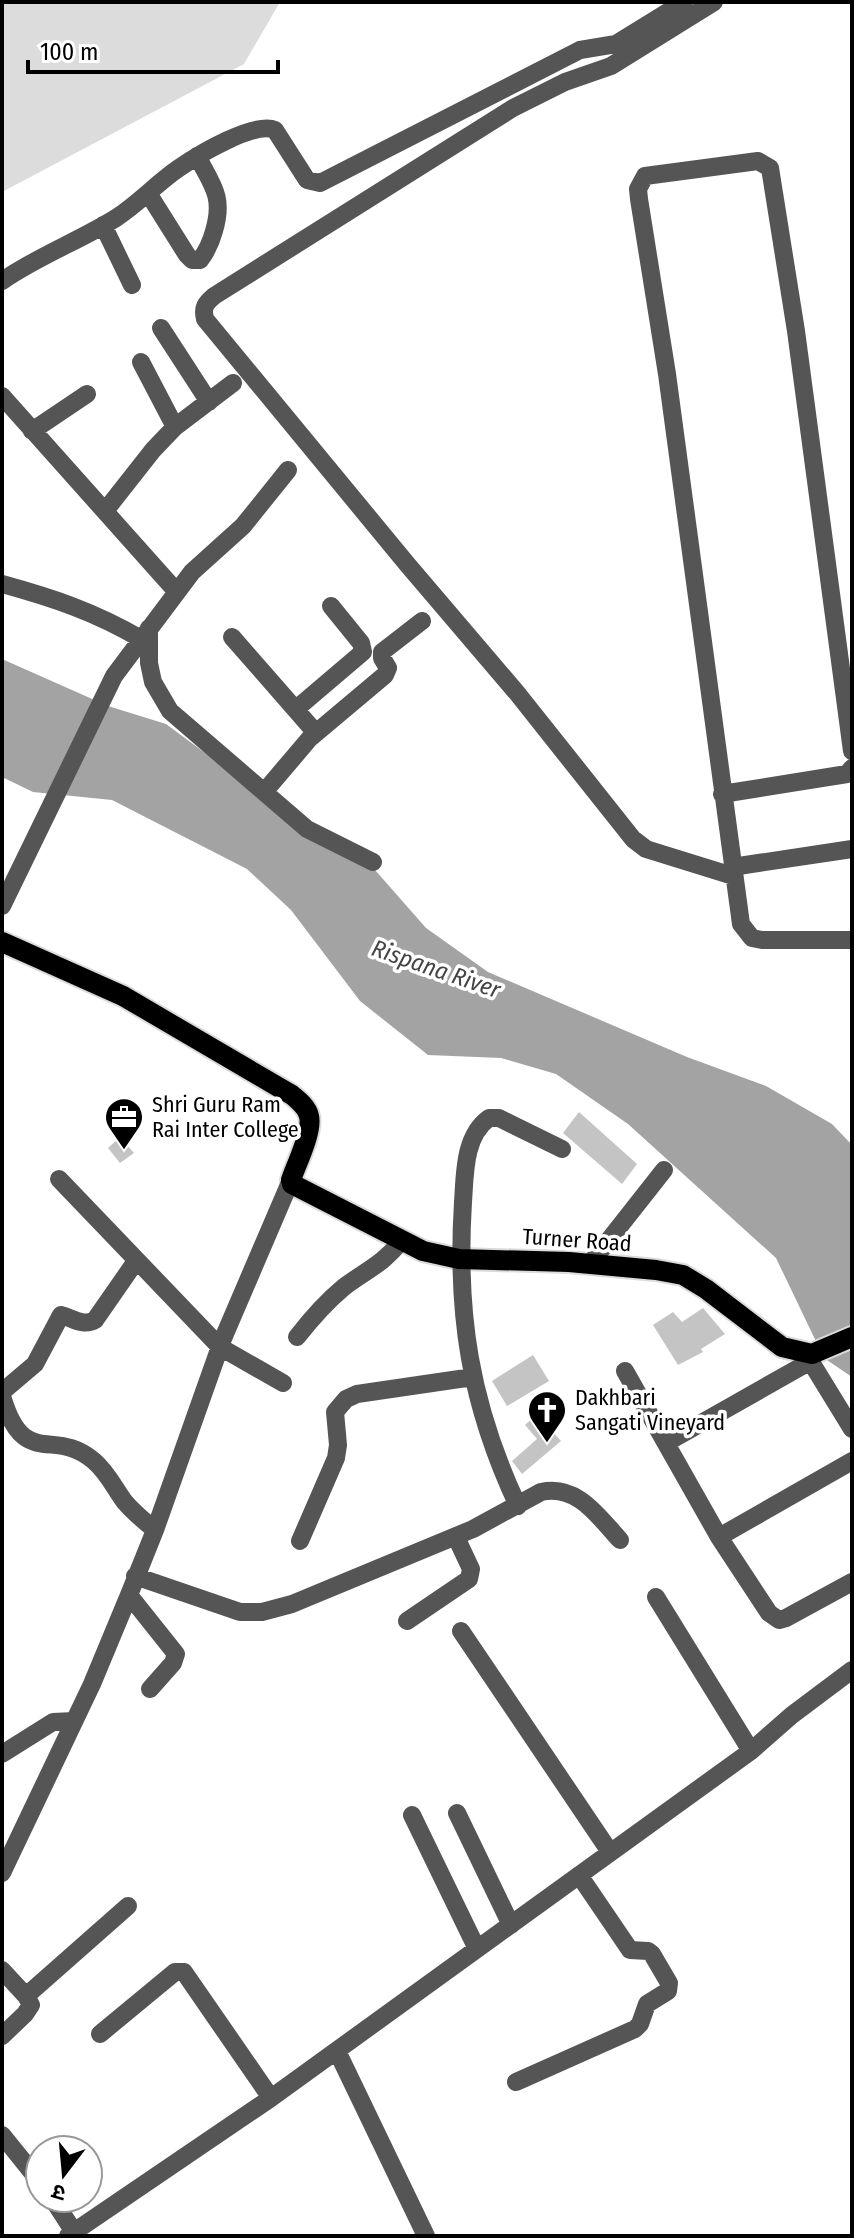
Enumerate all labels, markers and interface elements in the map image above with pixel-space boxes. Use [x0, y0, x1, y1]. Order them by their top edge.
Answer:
scale bar [28, 24, 278, 74]
text: 100 m [40, 38, 98, 66]
water label: Rispana River [368, 934, 505, 1004]
place label: Shri Guru Ram Rai Inter College [152, 1091, 299, 1143]
office icon: Shri Guru Ram Rai Inter College [103, 1096, 145, 1151]
street label: Turner Road [521, 1223, 633, 1257]
place label: Dakhbari Sangati Vineyard [575, 1384, 725, 1436]
church icon: Dakhbari Sangati Vineyard [526, 1389, 568, 1444]
north arrow [24, 2134, 104, 2214]
text: उ [48, 2178, 69, 2207]

